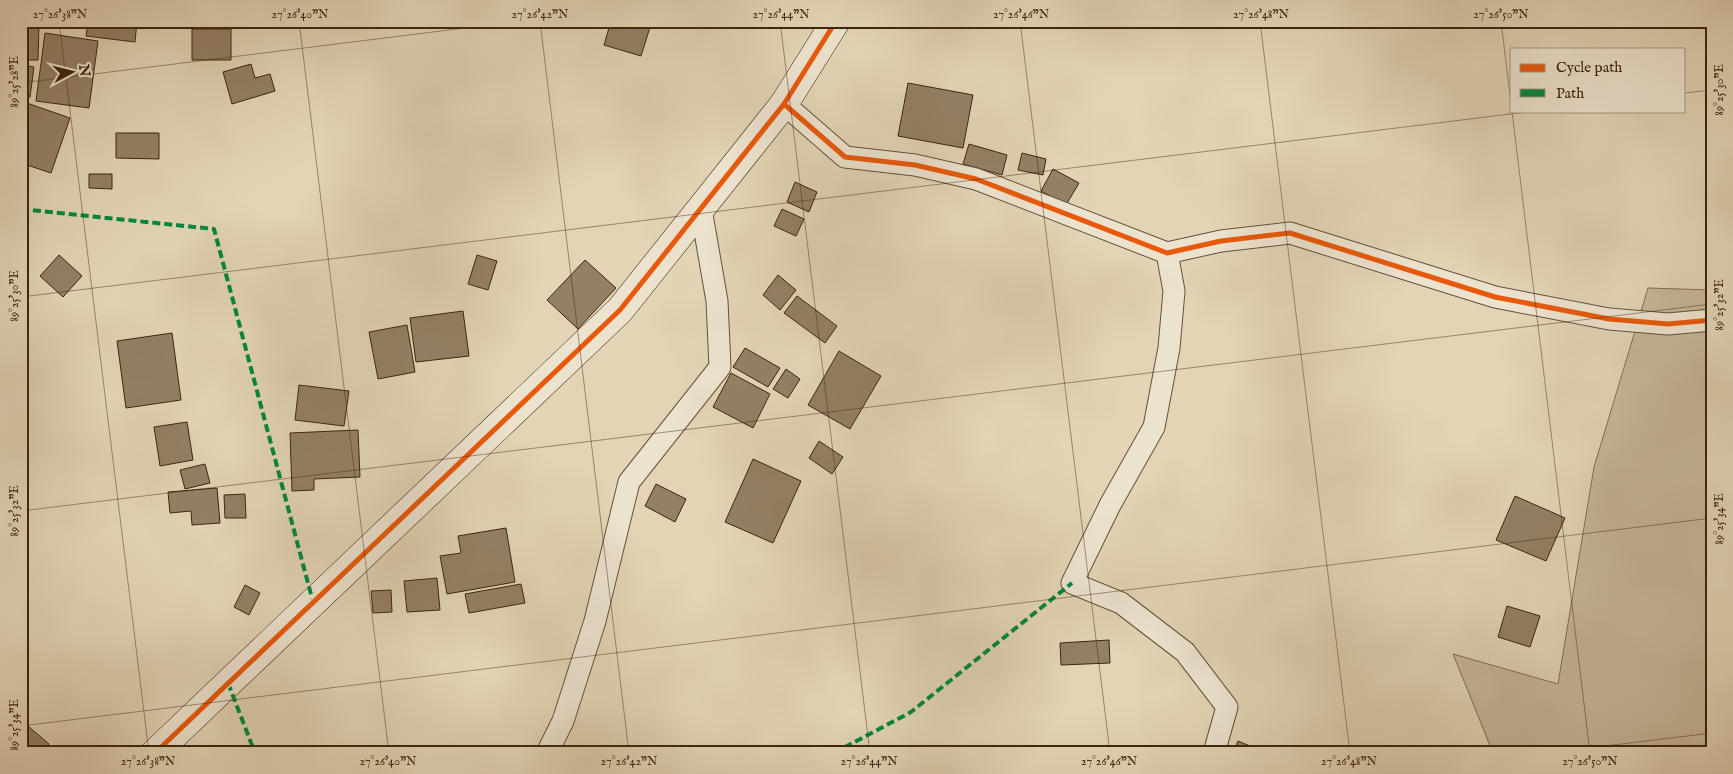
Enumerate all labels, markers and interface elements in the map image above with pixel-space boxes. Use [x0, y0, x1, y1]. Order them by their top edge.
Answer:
text: 27°26'38"N [33, 7, 88, 22]
text: 27°26'40"N [271, 7, 329, 22]
text: 27°26'42"N [512, 7, 569, 22]
text: 27°26'44"N [752, 7, 810, 22]
text: 27°26'46"N [993, 7, 1050, 22]
text: 27°26'48"N [1233, 7, 1290, 22]
text: 27°26'50"N [1473, 7, 1529, 22]
north arrow [48, 48, 98, 98]
legend [1510, 48, 1686, 112]
text: 89°25'28"E [7, 56, 22, 108]
text: Cycle path [1556, 58, 1622, 77]
text: N [74, 62, 94, 78]
text: 89°25'30"E [1712, 64, 1727, 116]
text: Path [1556, 84, 1584, 103]
text: 89°25'30"E [7, 270, 22, 322]
text: 89°25'32"E [1712, 279, 1727, 331]
text: 89°25'32"E [7, 485, 22, 537]
text: 89°25'34"E [1712, 493, 1727, 545]
text: 89°25'34"E [7, 699, 22, 751]
text: 27°26'38"N [121, 754, 176, 769]
text: 27°26'40"N [359, 754, 417, 769]
text: 27°26'42"N [601, 754, 658, 769]
text: 27°26'44"N [840, 754, 898, 769]
text: 27°26'46"N [1081, 754, 1138, 769]
text: 27°26'48"N [1321, 754, 1378, 769]
text: 27°26'50"N [1562, 754, 1618, 769]

